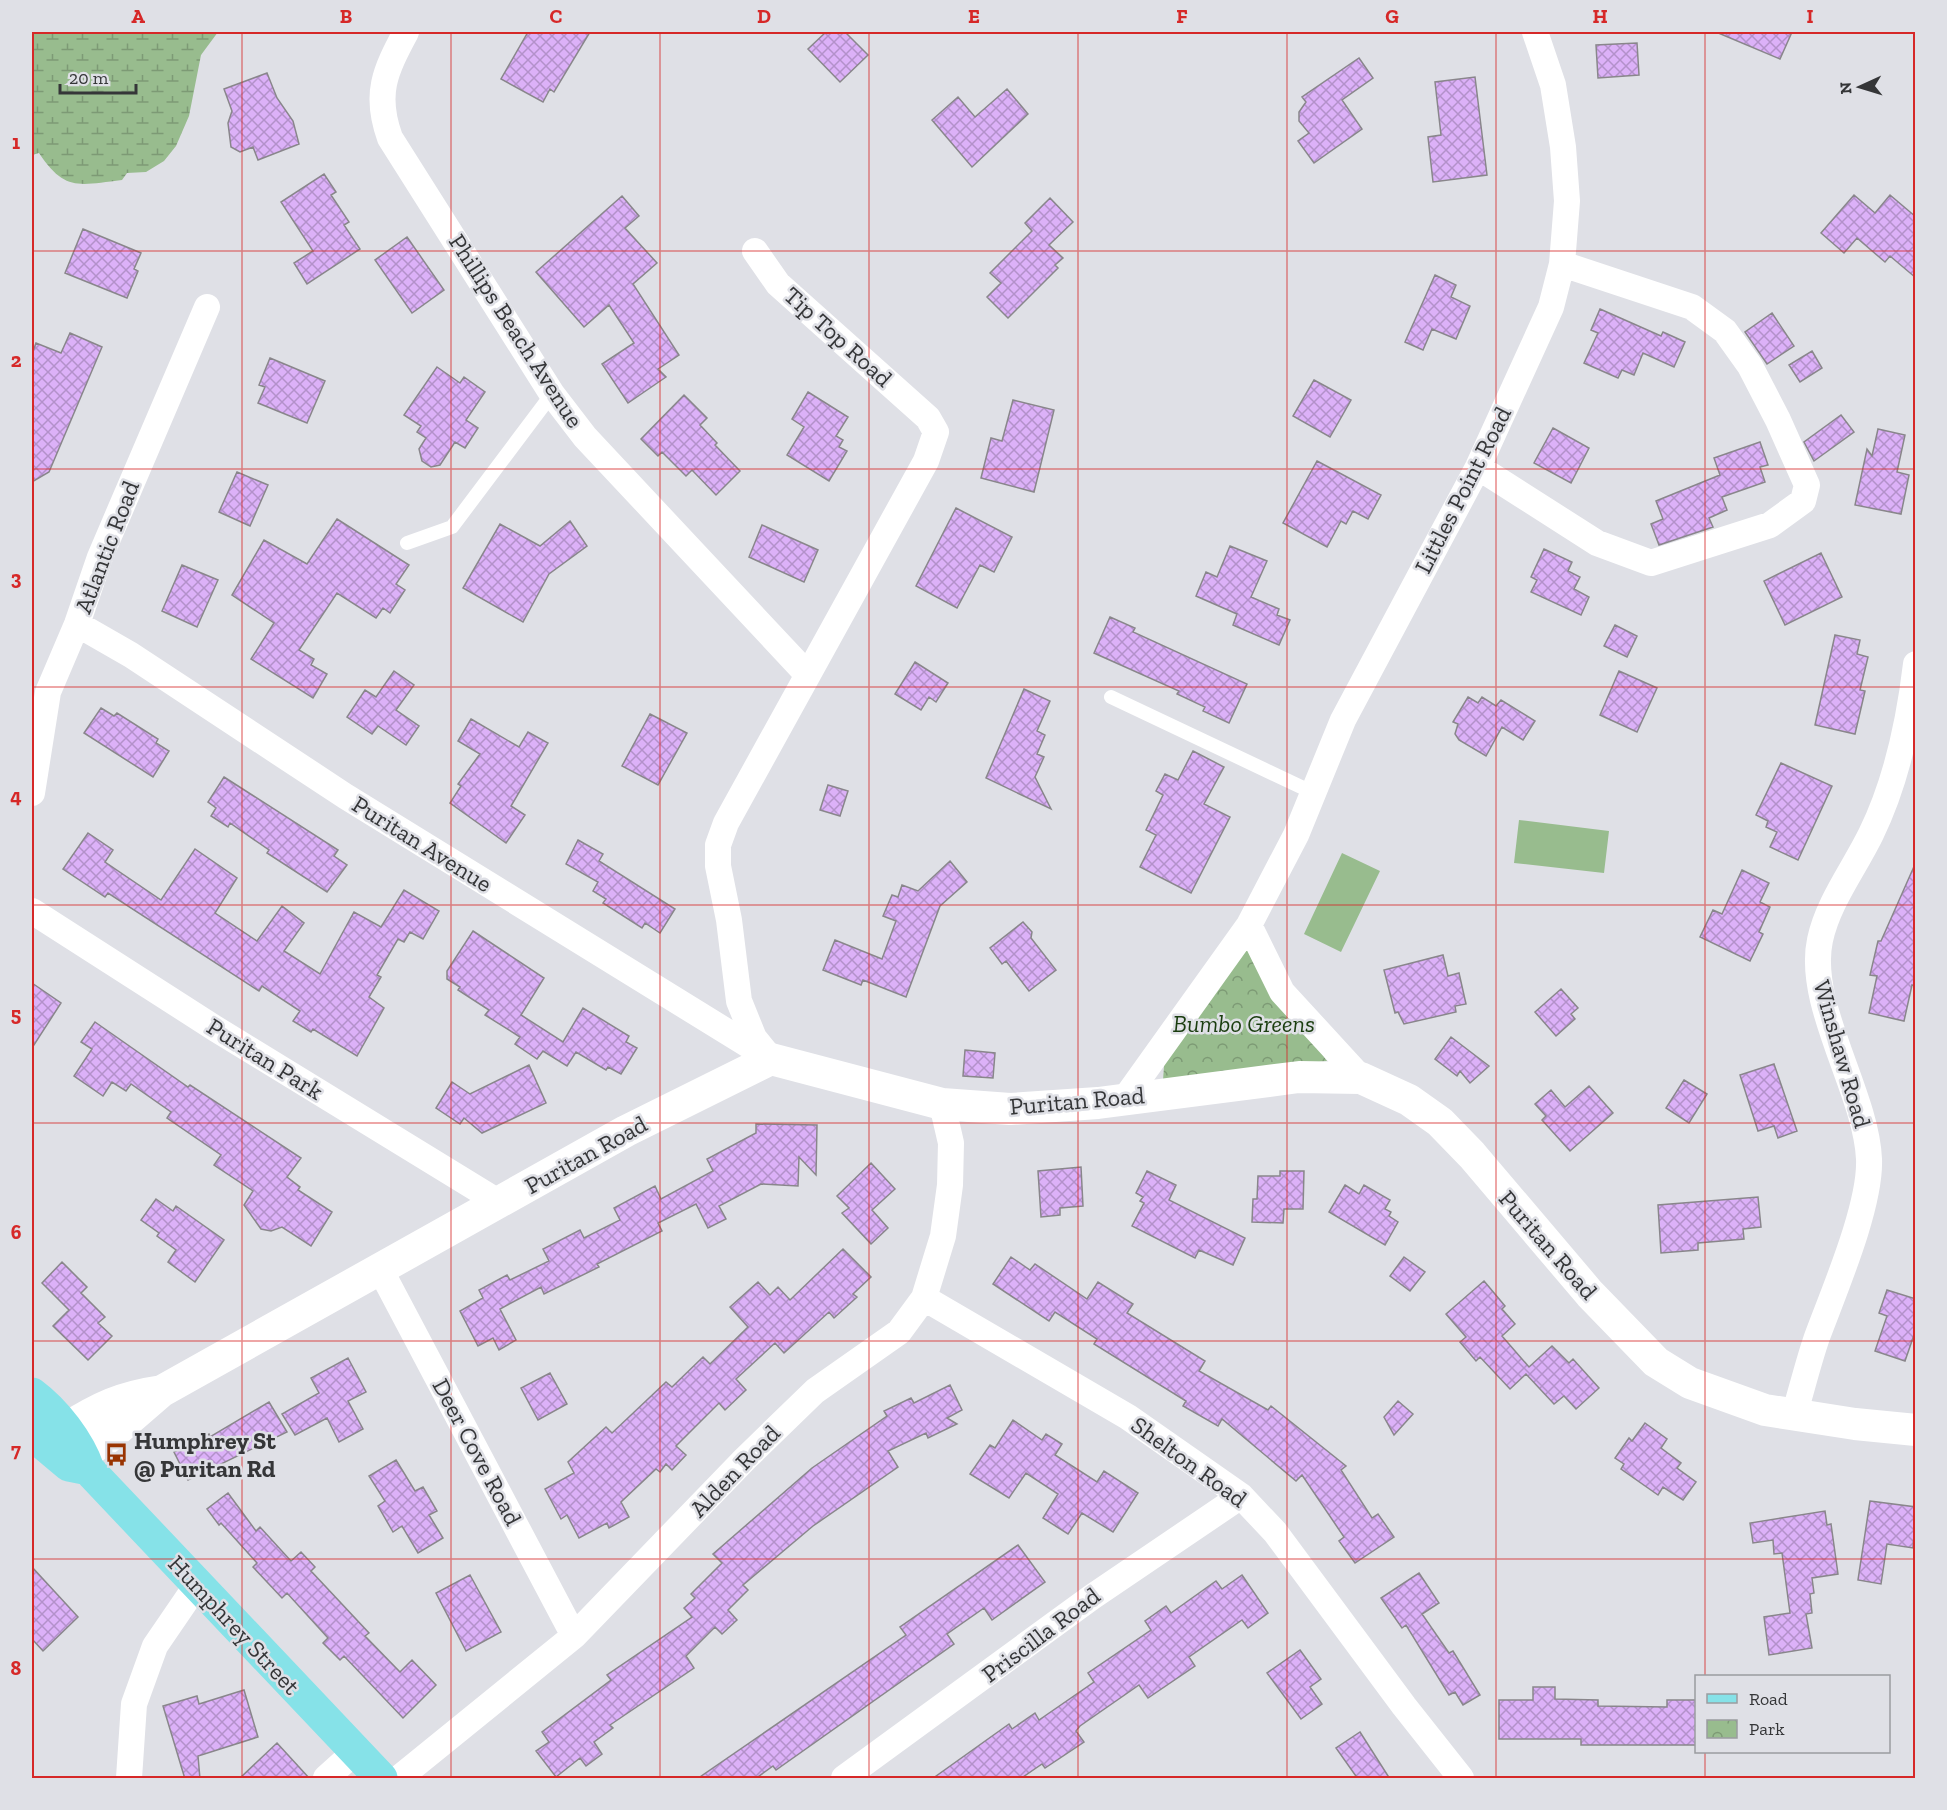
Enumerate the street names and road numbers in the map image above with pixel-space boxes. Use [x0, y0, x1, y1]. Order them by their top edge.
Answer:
street label: Phillips Beach Avenue [443, 228, 590, 433]
street label: Tip Top Road [778, 280, 898, 393]
street label: Littles Point Road [1408, 402, 1517, 578]
street label: Atlantic Road [68, 476, 145, 617]
street label: Puritan Avenue [347, 789, 497, 898]
street label: Winshaw Road [1808, 977, 1877, 1131]
street label: Puritan Park [202, 1011, 329, 1106]
street label: Puritan Road [1008, 1080, 1146, 1121]
street label: Puritan Road [520, 1109, 652, 1200]
street label: Puritan Road [1493, 1184, 1604, 1305]
street label: Deer Cove Road [427, 1373, 528, 1530]
street label: Shelton Road [1126, 1410, 1253, 1513]
street label: Alden Road [684, 1418, 786, 1523]
street label: Humphrey Street [162, 1549, 306, 1700]
street label: Priscilla Road [976, 1581, 1105, 1688]

